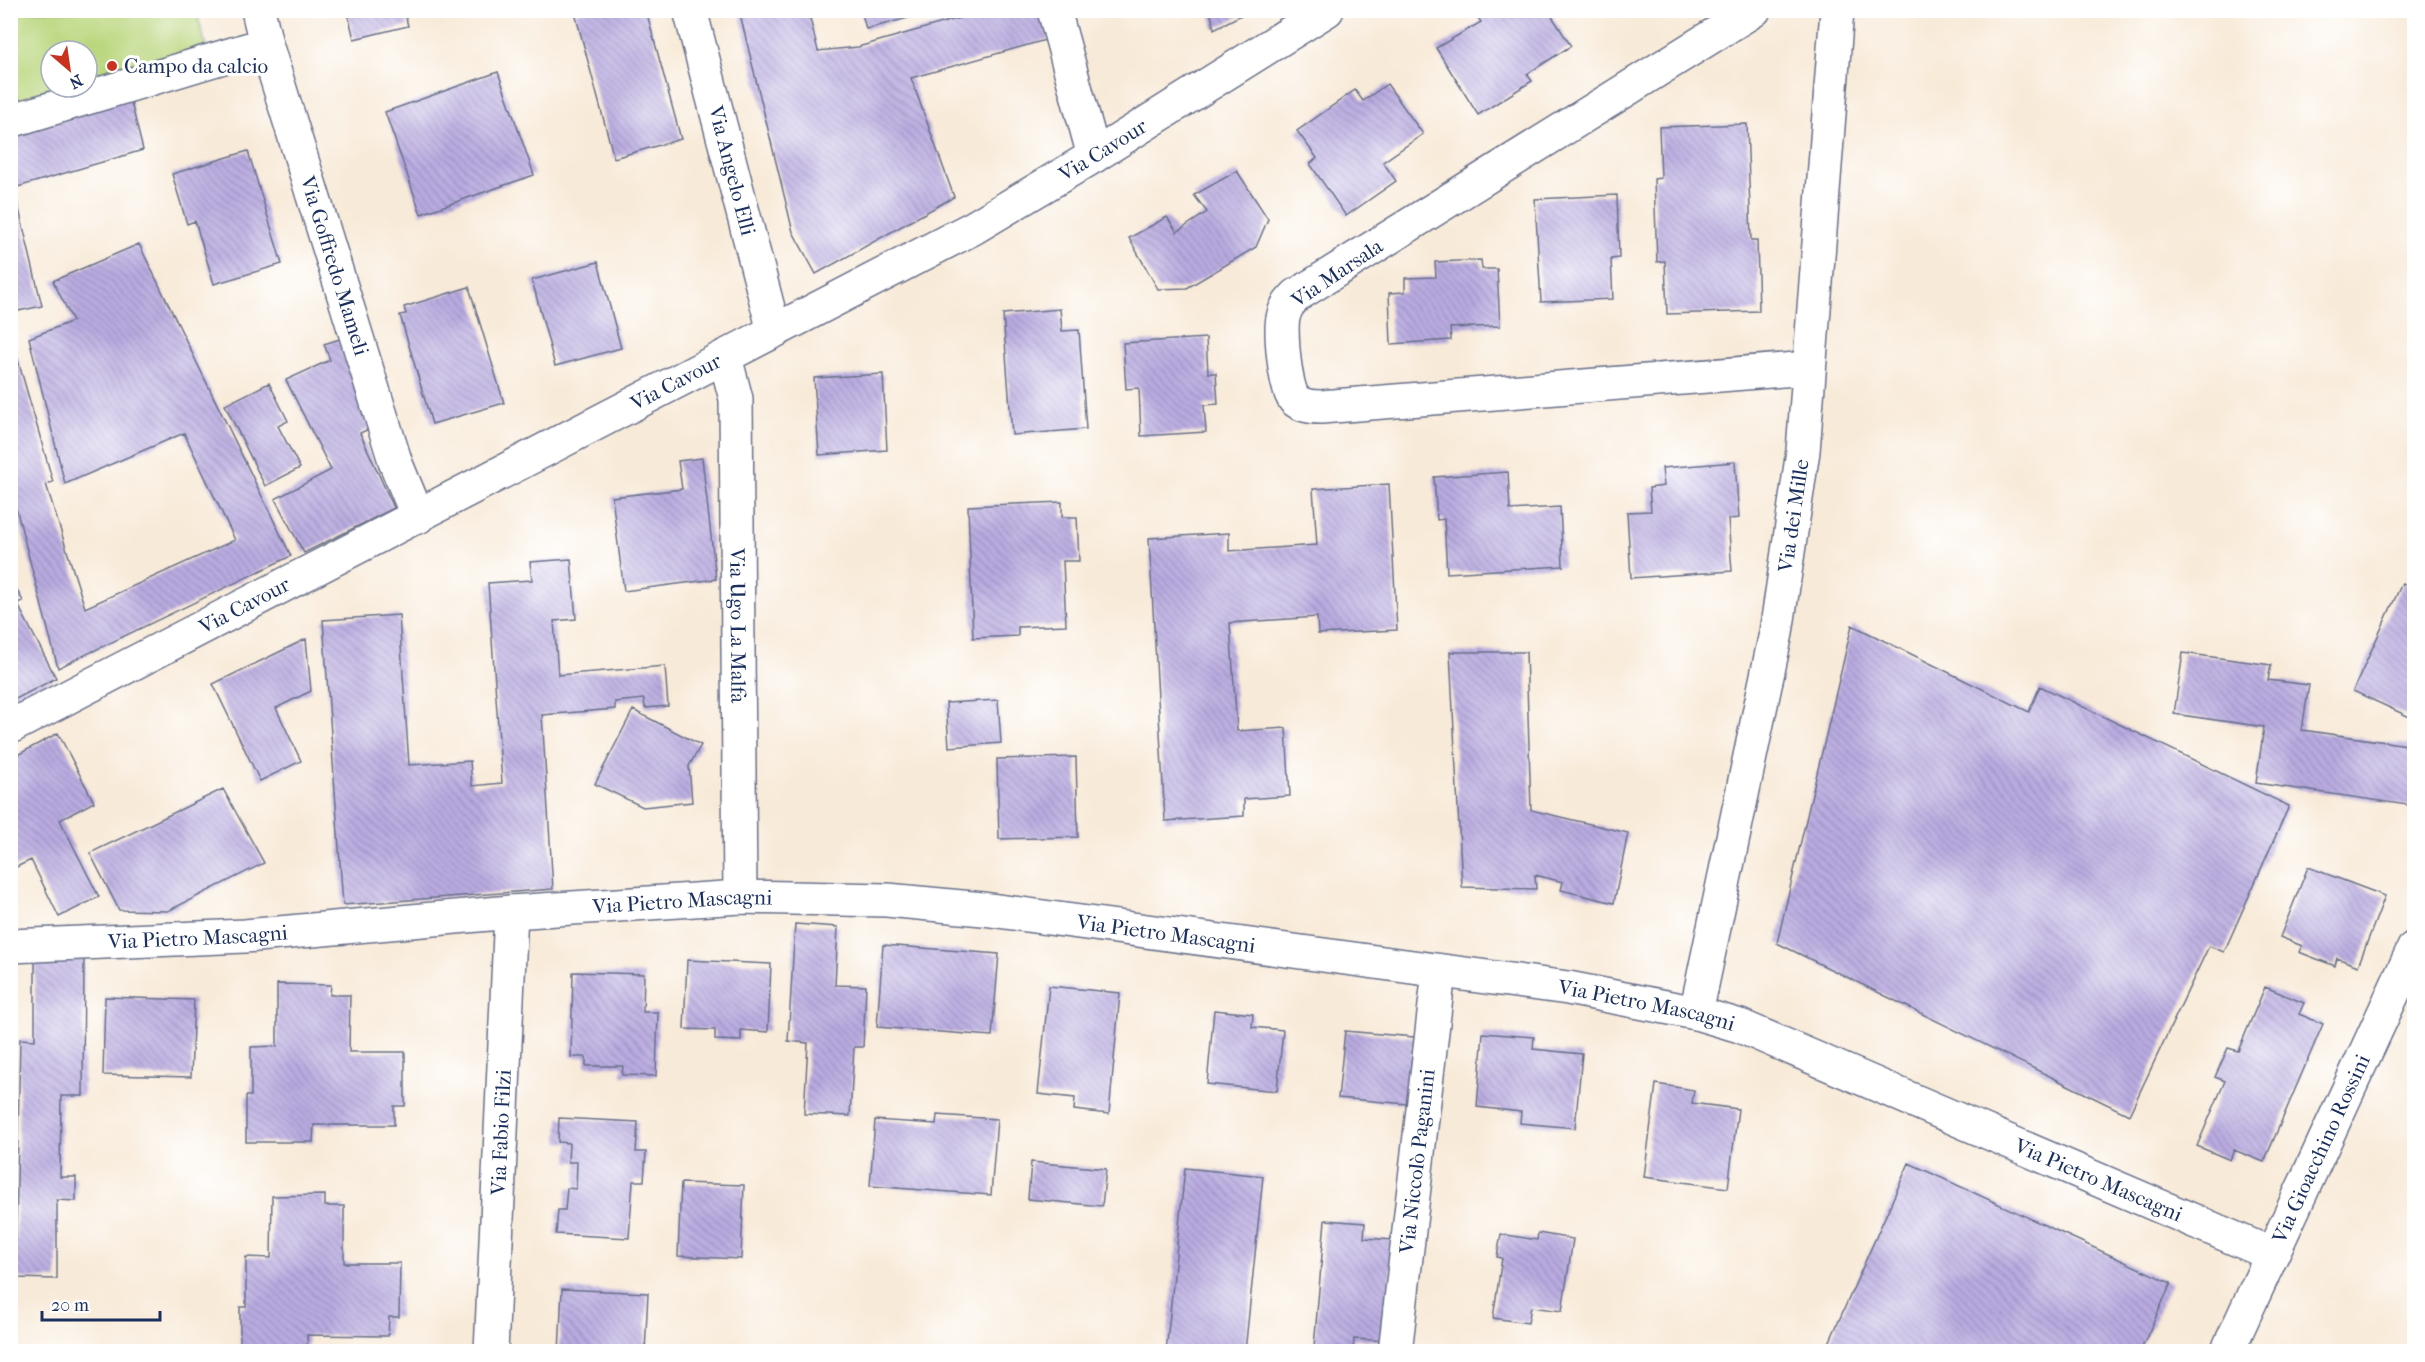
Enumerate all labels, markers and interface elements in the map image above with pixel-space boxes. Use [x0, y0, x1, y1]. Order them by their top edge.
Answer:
north arrow [39, 39, 99, 99]
place label: Campo da calcio [124, 54, 268, 78]
marker: Campo da calcio [105, 59, 119, 73]
text: N [65, 70, 86, 93]
street label: Via Angelo Elli [703, 102, 760, 238]
street label: Via Cavour [1054, 114, 1151, 187]
street label: Via Goffredo Mameli [295, 172, 374, 358]
street label: Via Marsala [1286, 234, 1387, 313]
street label: Via Cavour [626, 349, 725, 416]
street label: Via dei Mille [1773, 458, 1814, 575]
street label: Via Ugo La Malfa [725, 547, 750, 704]
street label: Via Cavour [194, 572, 294, 639]
street label: Via Pietro Mascagni [591, 885, 773, 919]
street label: Via Pietro Mascagni [1074, 910, 1257, 958]
street label: Via Pietro Mascagni [106, 920, 289, 954]
street label: Via Pietro Mascagni [1556, 975, 1738, 1036]
street label: Via Gioacchino Rossini [2267, 1051, 2375, 1248]
street label: Via Niccolò Paganini [1394, 1068, 1440, 1256]
street label: Via Fabio Filzi [486, 1069, 516, 1197]
street label: Via Pietro Mascagni [2010, 1133, 2186, 1226]
scale bar [42, 1284, 160, 1322]
text: 20 m [51, 1295, 89, 1316]

